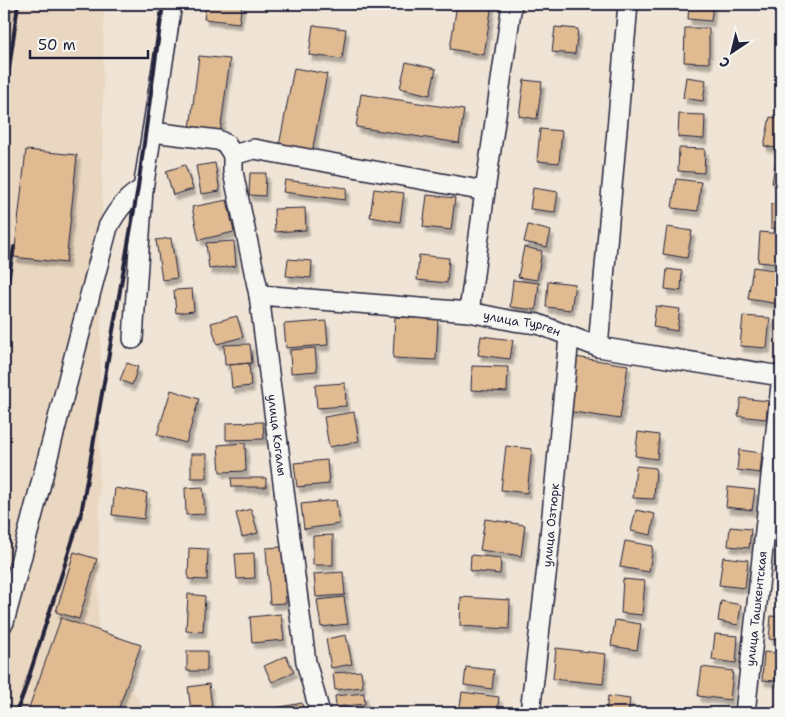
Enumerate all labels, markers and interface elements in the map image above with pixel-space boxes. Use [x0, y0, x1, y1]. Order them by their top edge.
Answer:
scale bar [30, 28, 148, 60]
north arrow [708, 28, 758, 78]
text: 50 m [38, 35, 76, 55]
text: С [716, 53, 733, 72]
street label: улица Турген [482, 307, 563, 340]
street label: улица Когалы [264, 393, 290, 477]
street label: улица Озтюрк [539, 482, 563, 568]
street label: улица Ташкентская [742, 550, 771, 667]

